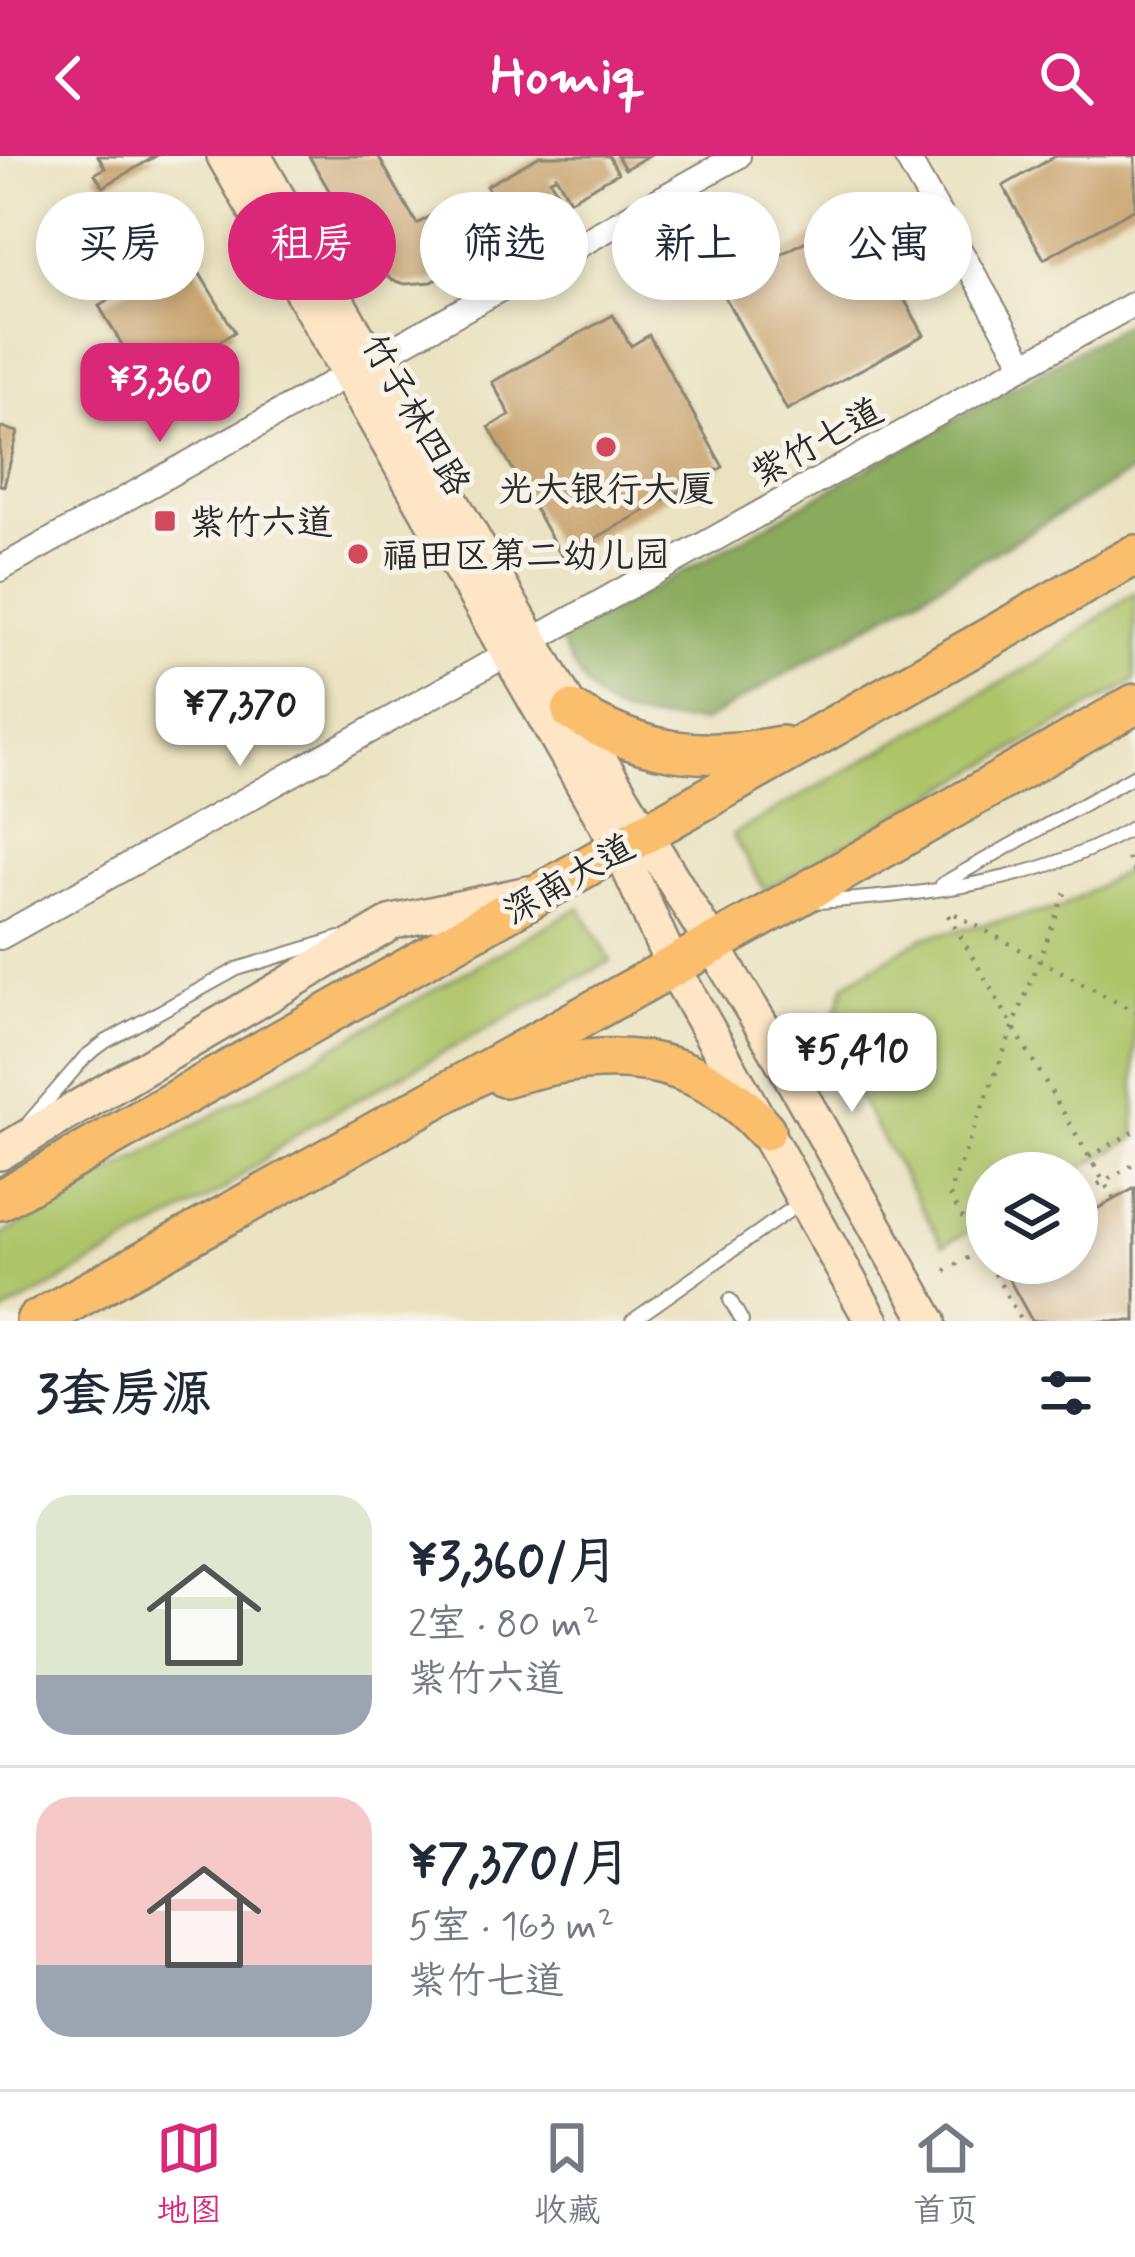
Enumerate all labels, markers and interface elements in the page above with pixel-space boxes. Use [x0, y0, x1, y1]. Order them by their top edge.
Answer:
text: Homiq [490, 43, 645, 114]
icon: back [36, 45, 102, 111]
icon: search [1033, 45, 1099, 111]
chip: 买房 [36, 192, 204, 300]
chip: 租房 [228, 192, 396, 300]
chip: 筛选 [420, 192, 588, 300]
chip: 新上 [612, 192, 780, 300]
chip: 公寓 [804, 192, 972, 300]
street label: 竹子林四路 [349, 326, 479, 505]
pin: ¥3,360 [62, 343, 258, 445]
text: ¥3,360 [107, 356, 213, 407]
street label: 紫竹七道 [743, 389, 892, 500]
marker: 光大银行大厦 [593, 434, 619, 460]
place label: 光大银行大厦 [498, 468, 714, 515]
place label: 紫竹六道 [189, 501, 333, 548]
marker: 紫竹六道 [152, 508, 178, 534]
place label: 福田区第二幼儿园 [382, 534, 670, 581]
marker: 福田区第二幼儿园 [345, 541, 371, 567]
pin: ¥7,370 [142, 667, 338, 769]
text: ¥7,370 [183, 680, 297, 731]
street label: 深南大道 [496, 825, 644, 937]
pin: ¥5,410 [754, 1013, 950, 1115]
text: ¥5,410 [795, 1026, 909, 1077]
map controls [966, 1152, 1098, 1284]
button: layers [966, 1152, 1098, 1284]
icon: filters [1033, 1360, 1099, 1426]
text: 3套房源 [36, 1363, 212, 1429]
text: ¥3,360/月 [408, 1530, 619, 1596]
icon: home [132, 1543, 276, 1687]
text: 2室 · 80 m² [408, 1600, 599, 1651]
text: 紫竹六道 [408, 1655, 564, 1706]
text: ¥7,370/月 [408, 1832, 631, 1898]
icon: home [132, 1845, 276, 1989]
text: 5室 · 163 m² [408, 1902, 614, 1953]
text: 紫竹七道 [408, 1957, 564, 2008]
tab: 地图 [156, 2115, 222, 2234]
tab: 收藏 [534, 2115, 600, 2234]
tab: 首页 [913, 2115, 979, 2234]

